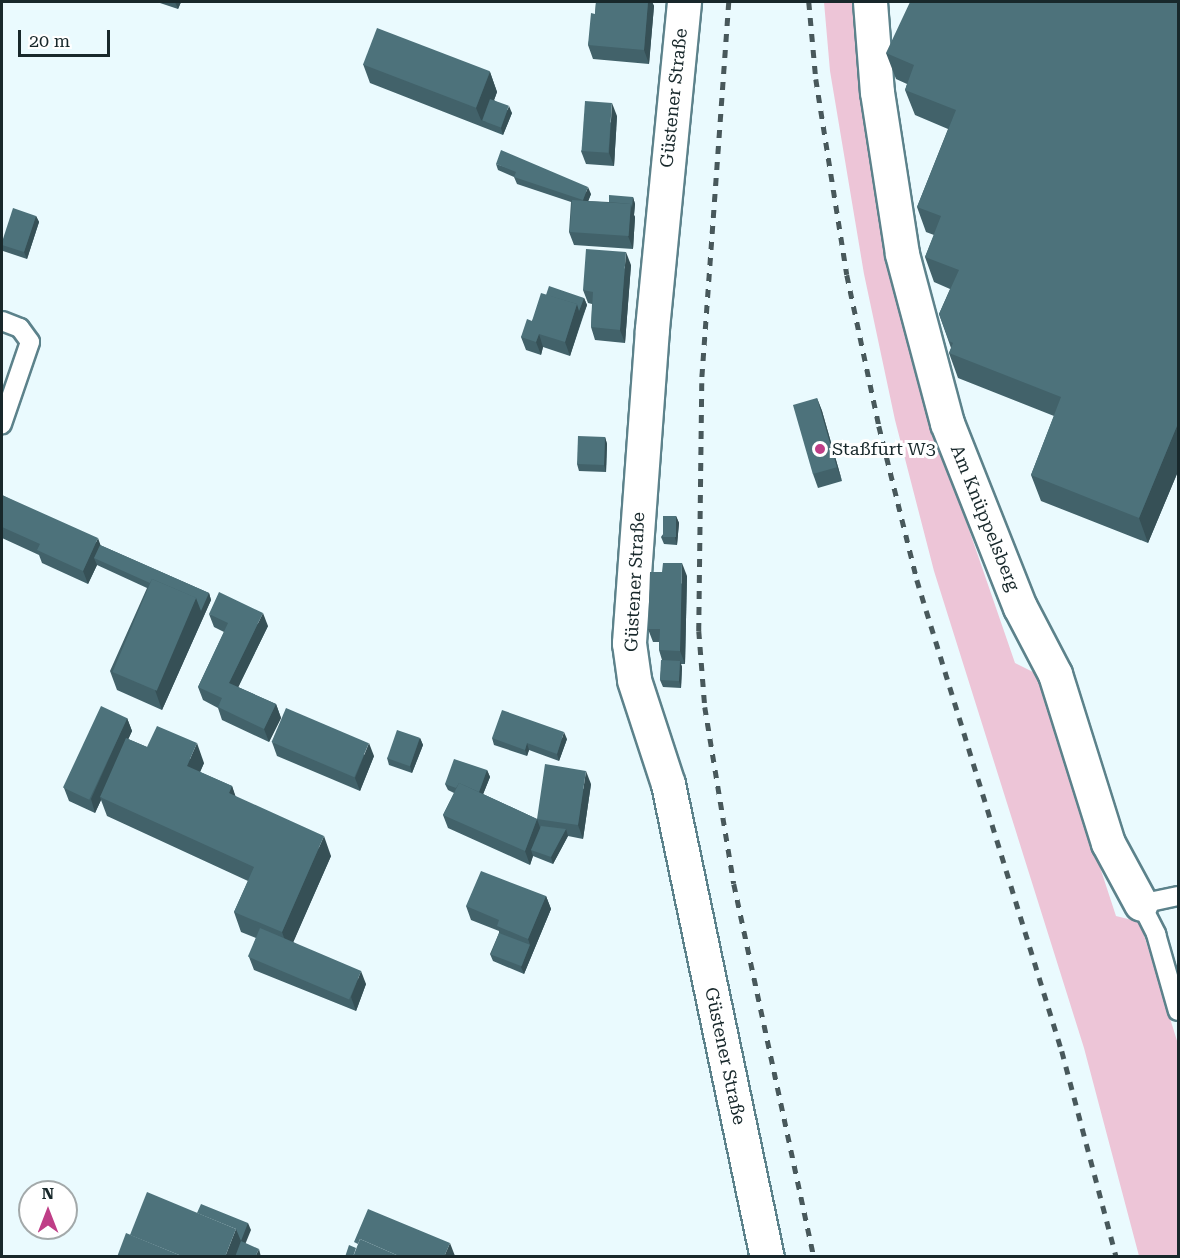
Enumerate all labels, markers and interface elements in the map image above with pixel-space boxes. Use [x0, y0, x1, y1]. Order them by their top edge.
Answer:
scale bar [21, 18, 112, 56]
street label: Güstener Straße [656, 27, 692, 169]
text: 20 m [29, 30, 70, 51]
place label: Staßfurt W3 [832, 438, 936, 460]
marker: Staßfurt W3 [813, 442, 827, 456]
street label: Am Knüppelsberg [946, 442, 1024, 594]
street label: Güstener Straße [621, 512, 649, 652]
street label: Güstener Straße [700, 985, 750, 1127]
north arrow [18, 1180, 78, 1240]
text: N [42, 1184, 54, 1203]

